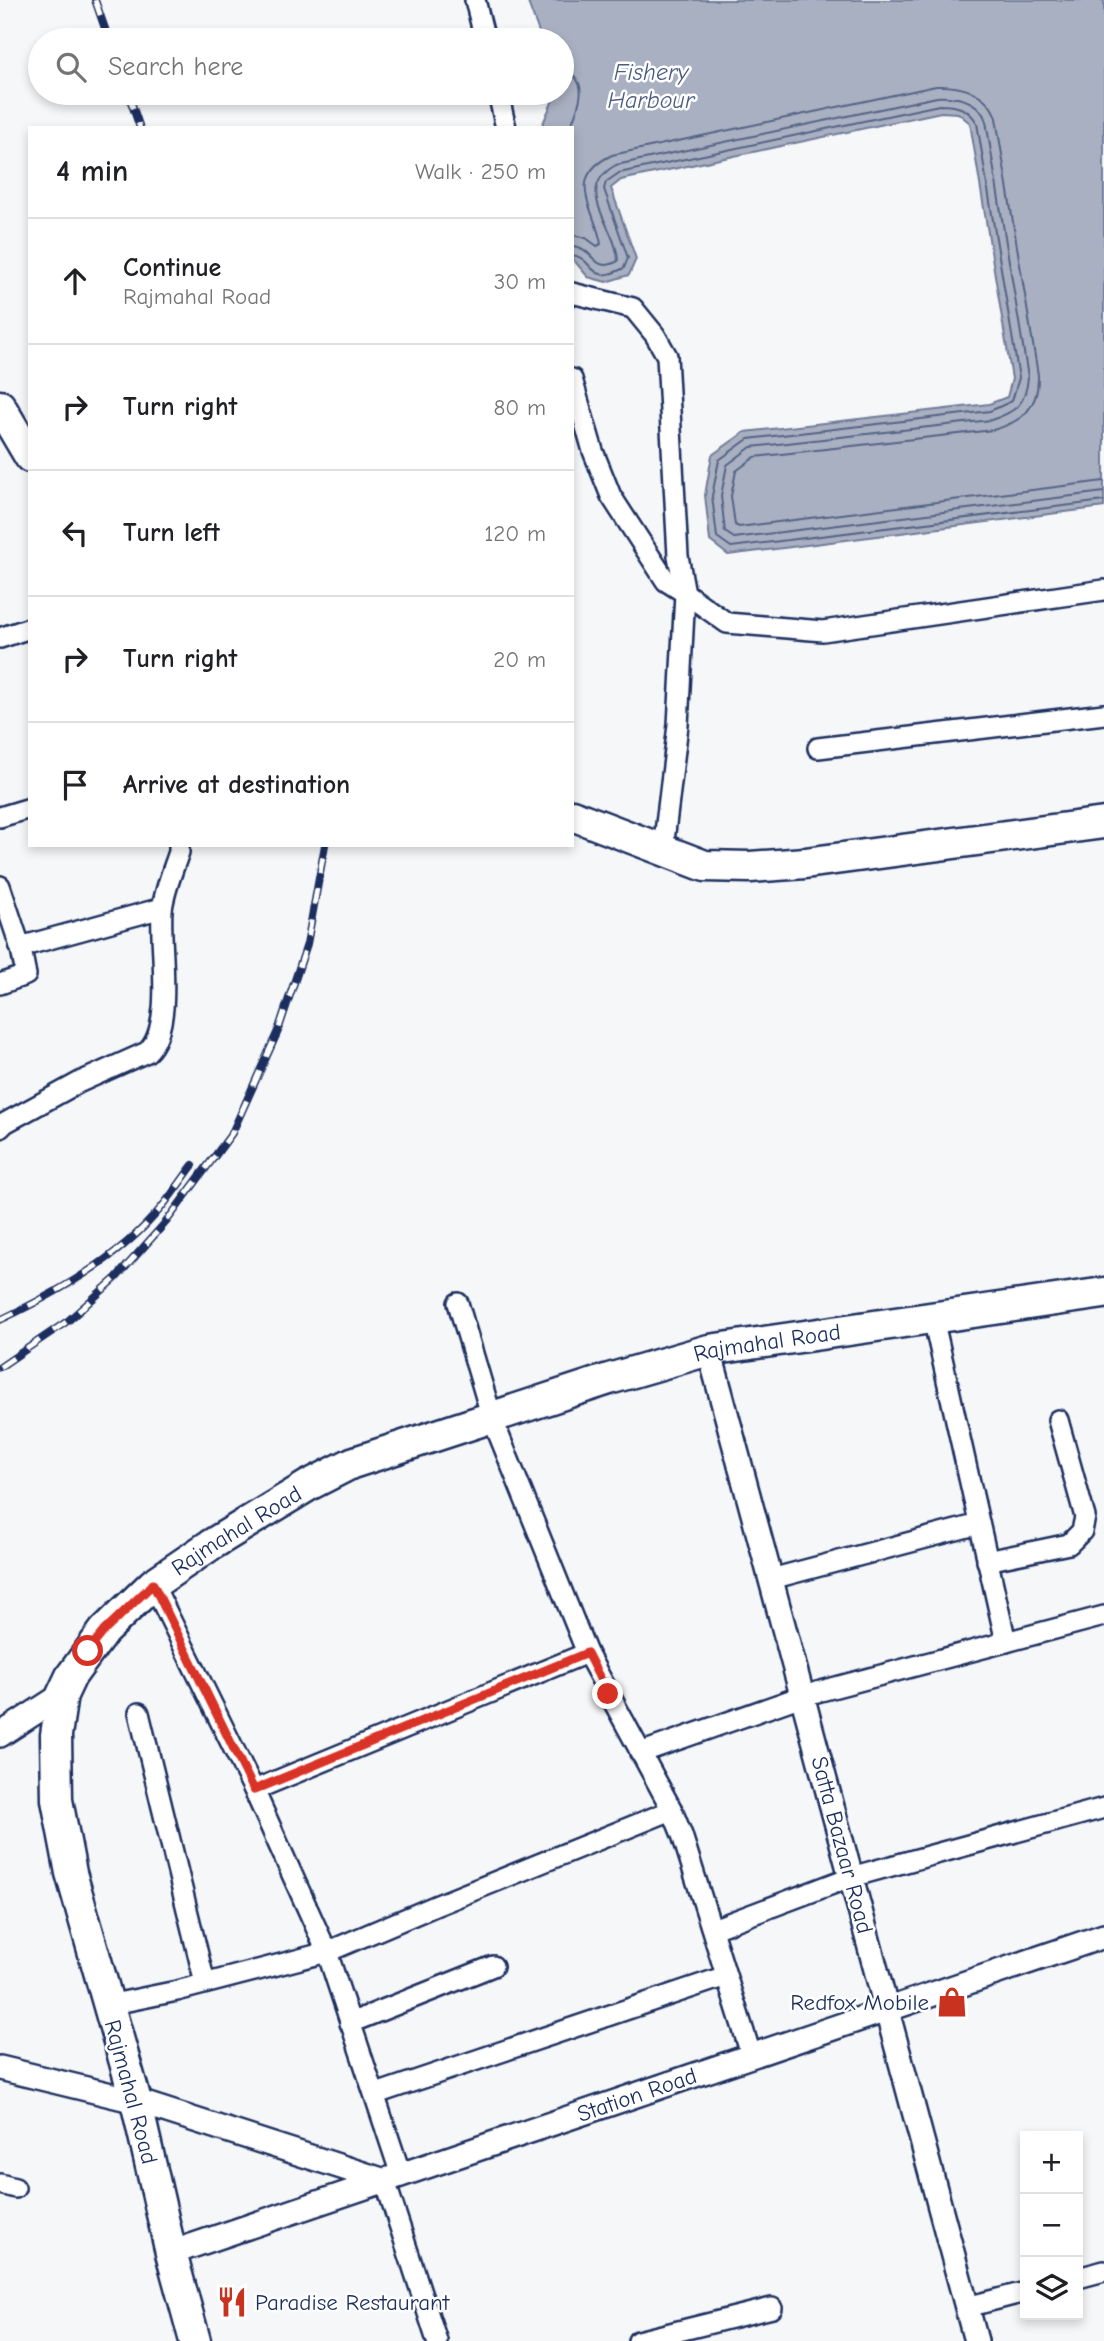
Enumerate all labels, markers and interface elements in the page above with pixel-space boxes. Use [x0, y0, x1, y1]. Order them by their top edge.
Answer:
search box [28, 28, 574, 105]
icon: search [52, 48, 90, 86]
text: Search here [108, 52, 243, 82]
water label: Fishery Harbour [608, 58, 696, 114]
text: 4 min [56, 154, 128, 189]
text: Walk · 250 m [415, 158, 546, 185]
text: Continue [123, 253, 221, 283]
icon: ahead [56, 262, 94, 300]
text: 30 m [494, 268, 546, 295]
text: Rajmahal Road [123, 283, 271, 310]
icon: right [56, 388, 94, 426]
text: Turn right [123, 392, 237, 422]
text: 80 m [493, 394, 546, 421]
icon: left [56, 514, 94, 552]
text: Turn left [123, 518, 220, 548]
text: 120 m [484, 520, 546, 547]
icon: right [56, 640, 94, 678]
text: Turn right [123, 644, 237, 674]
text: 20 m [493, 646, 546, 673]
icon: arrive [56, 766, 94, 804]
text: Arrive at destination [123, 770, 350, 800]
street label: Rajmahal Road [690, 1318, 842, 1367]
street label: Rajmahal Road [166, 1479, 306, 1581]
route start [72, 1635, 103, 1666]
route end [592, 1678, 623, 1709]
street label: Satta Bazaar Road [805, 1753, 879, 1937]
shop icon: Redfox Mobile [935, 1985, 969, 2019]
place label: Redfox Mobile [790, 1989, 929, 2016]
street label: Rajmahal Road [99, 2017, 163, 2167]
street label: Station Road [574, 2062, 700, 2128]
map controls [1020, 2131, 1083, 2320]
button: + [1020, 2131, 1083, 2194]
button: − [1020, 2194, 1083, 2257]
button: layers [1020, 2257, 1083, 2320]
restaurant icon: Paradise Restaurant [215, 2285, 249, 2319]
place label: Paradise Restaurant [255, 2289, 451, 2316]

